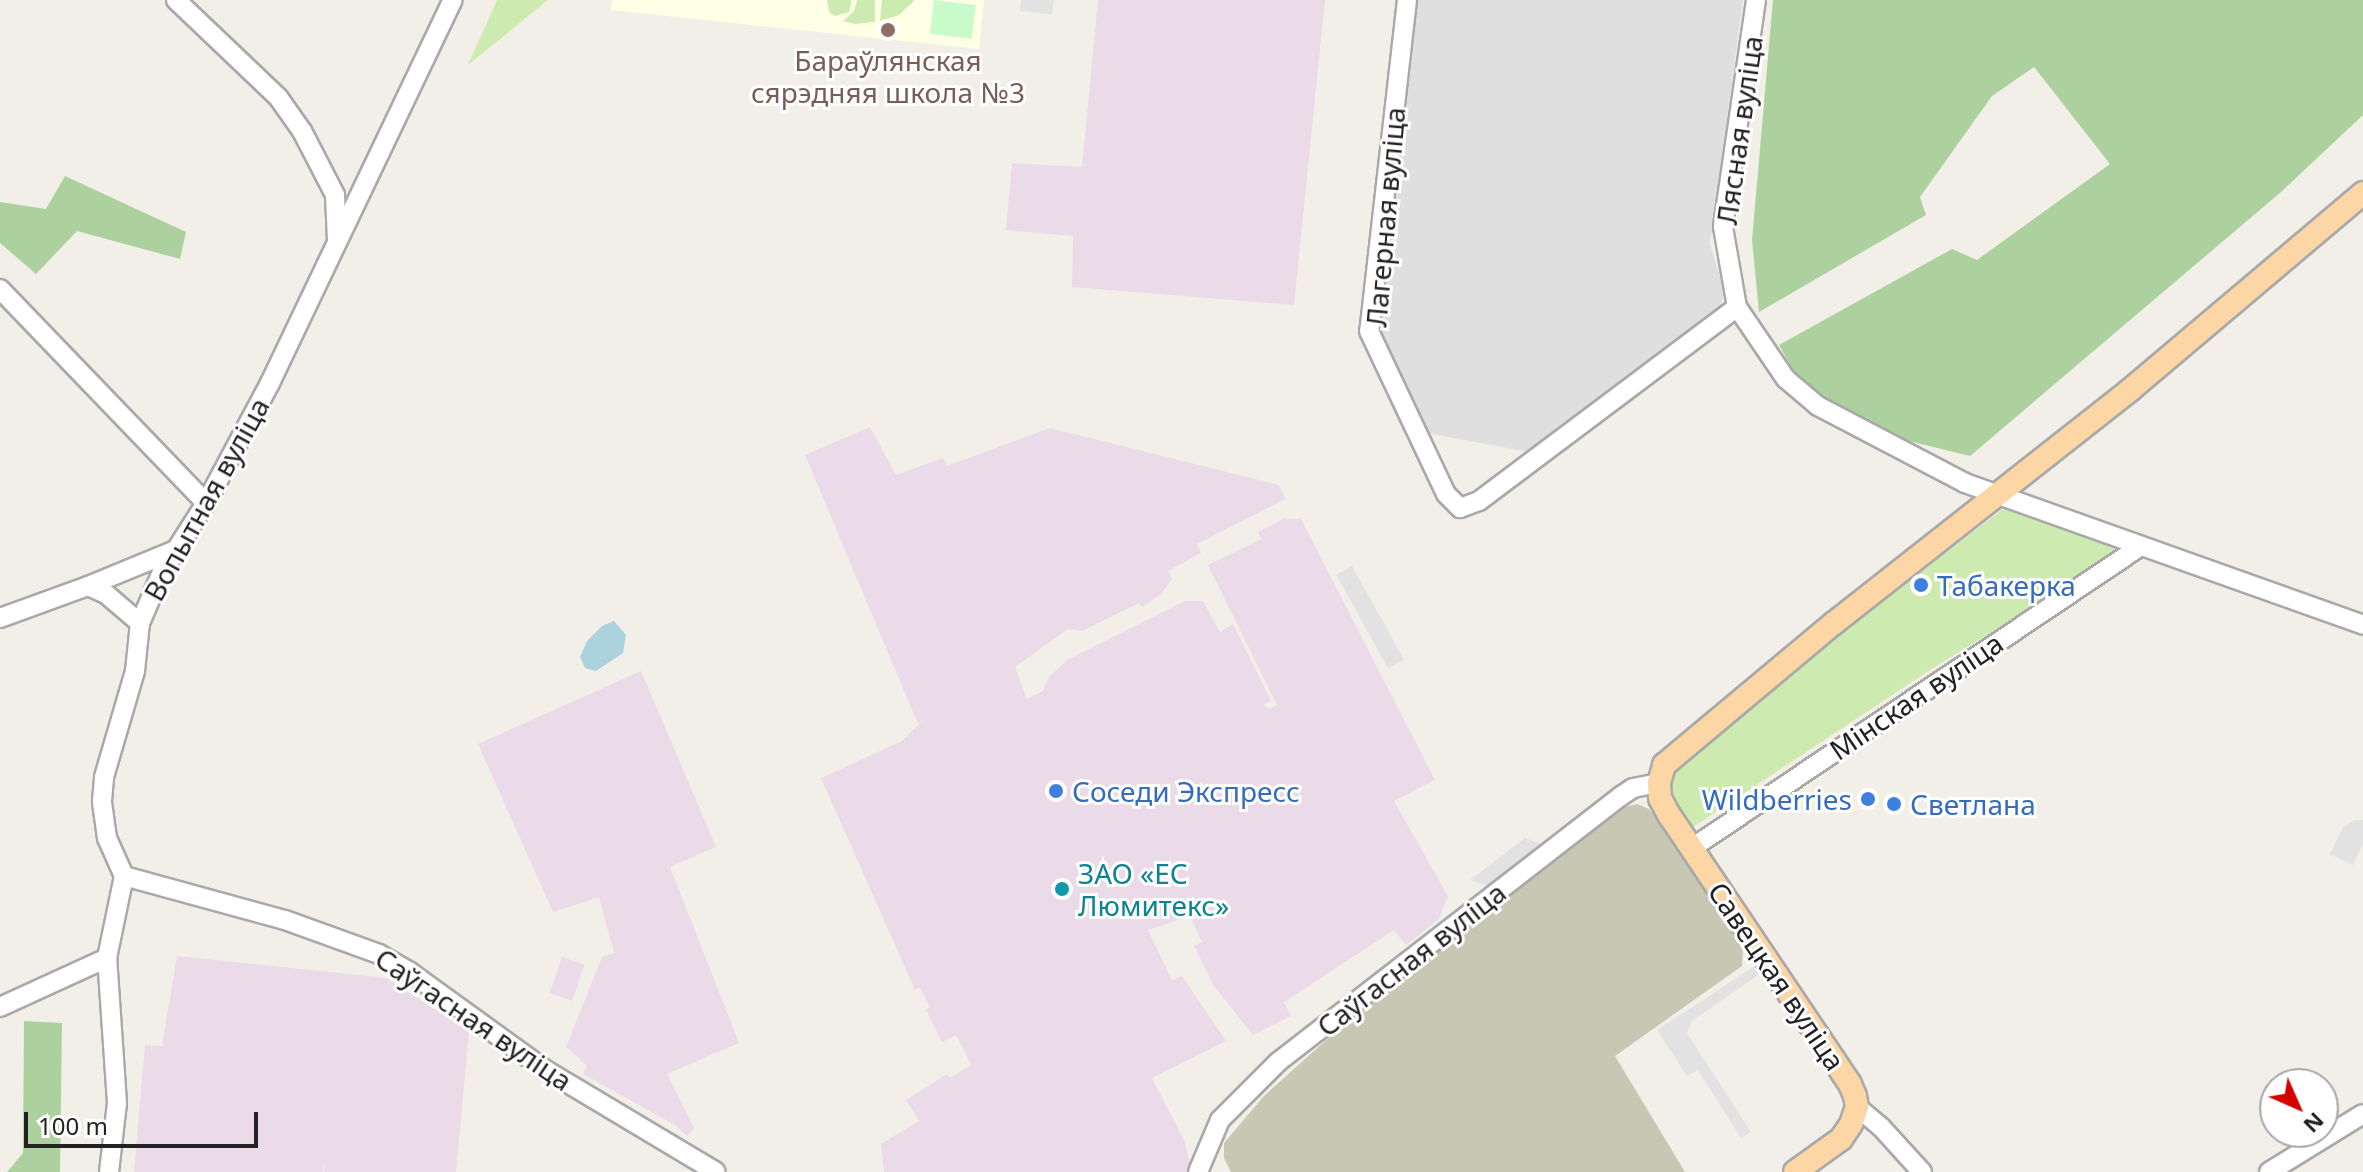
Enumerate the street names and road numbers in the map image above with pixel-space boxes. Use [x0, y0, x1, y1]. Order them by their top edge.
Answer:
street label: Лясная вуліца [1709, 33, 1769, 227]
street label: Лагерная вуліца [1359, 106, 1411, 328]
street label: Вопытная вуліца [136, 392, 276, 606]
street label: Мінская вуліца [1823, 626, 2009, 766]
street label: Саўгасная вуліца [1310, 875, 1512, 1043]
street label: Савецкая вуліца [1702, 875, 1852, 1077]
street label: Саўгасная вуліца [369, 941, 579, 1097]

